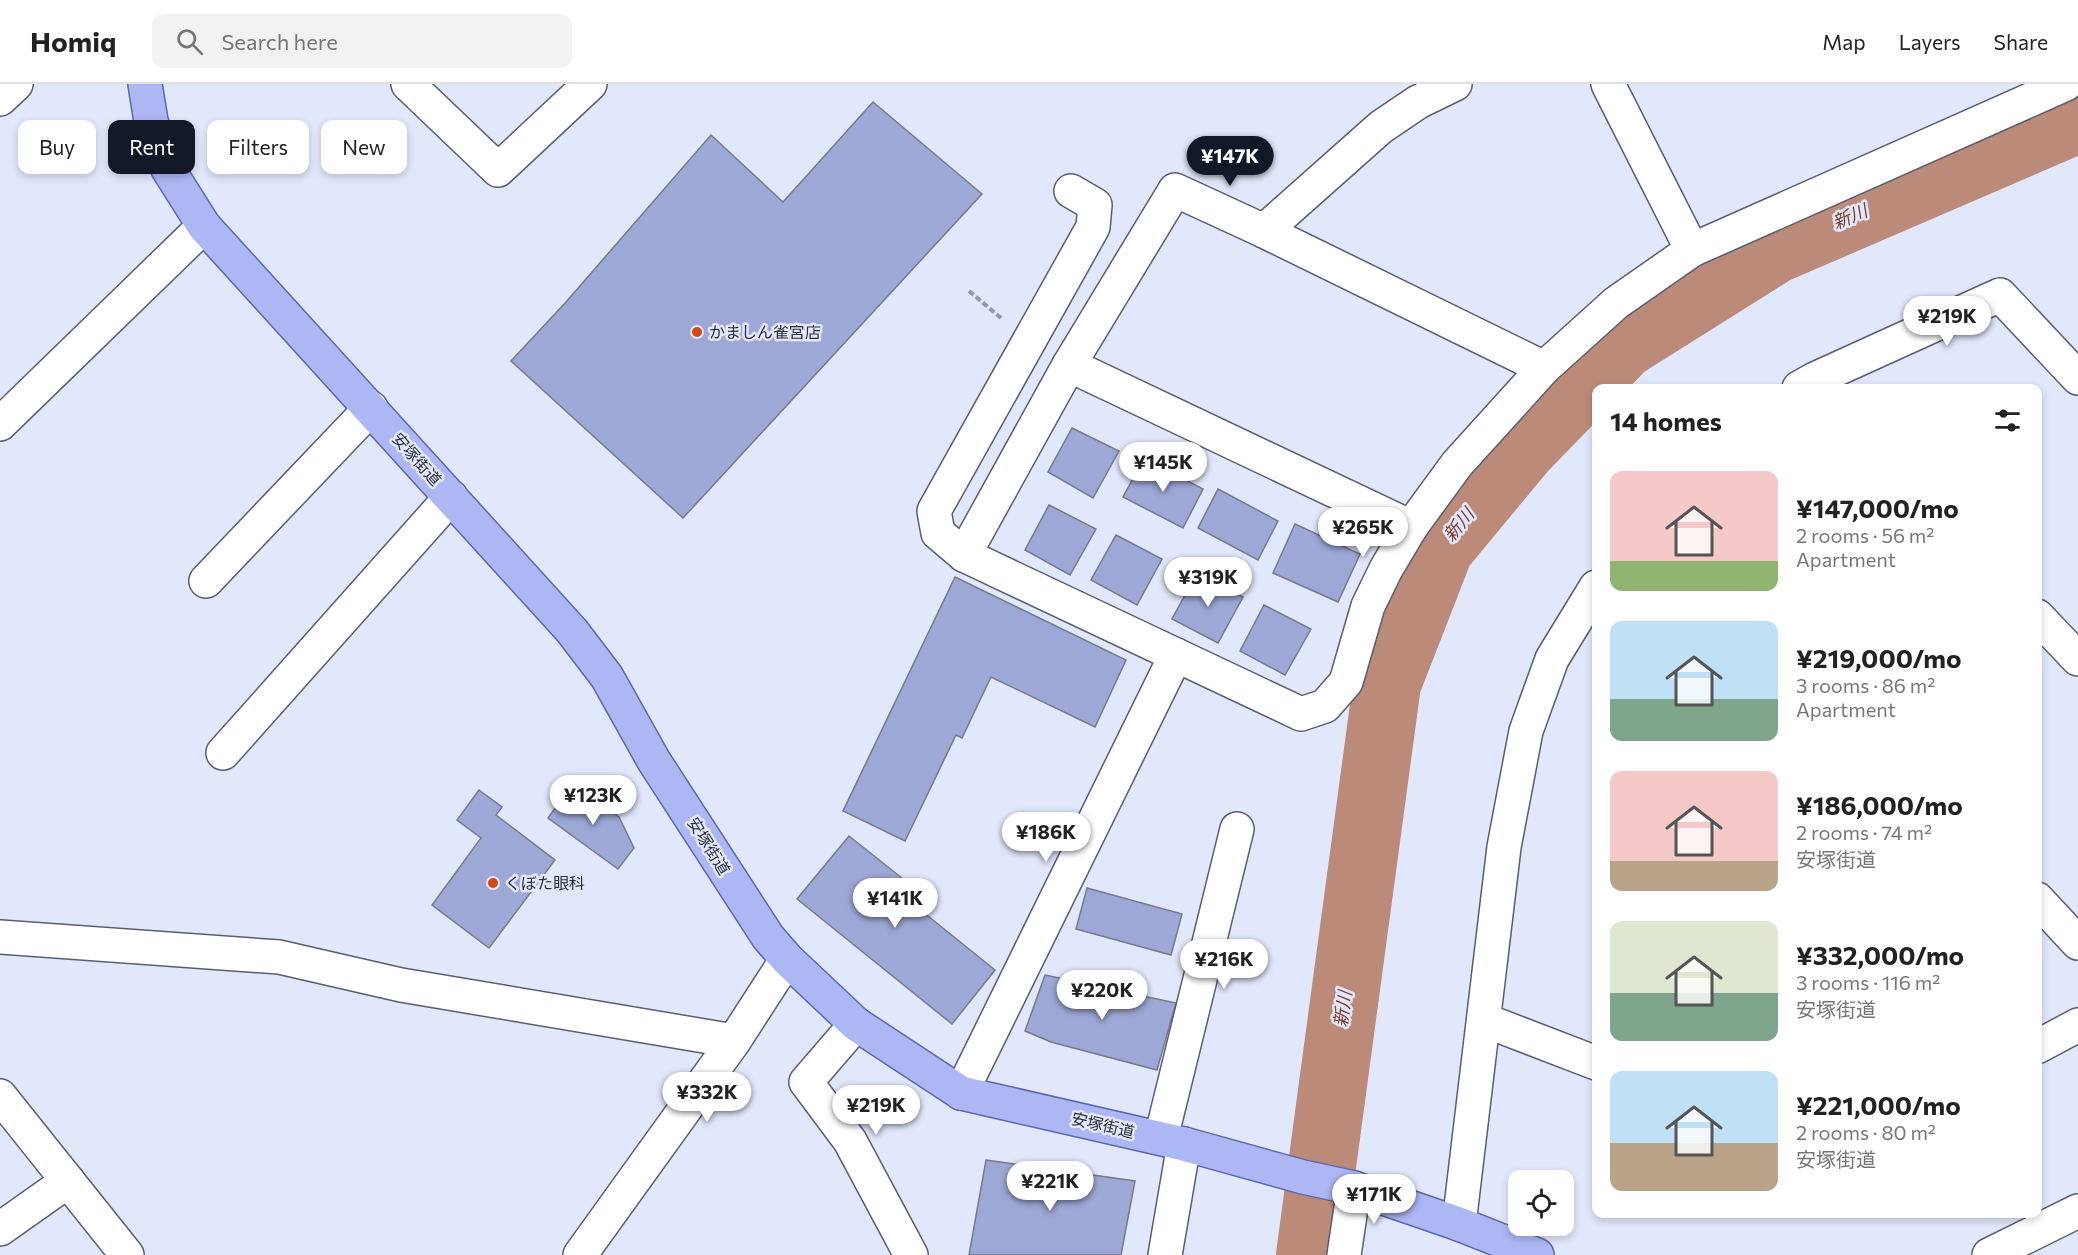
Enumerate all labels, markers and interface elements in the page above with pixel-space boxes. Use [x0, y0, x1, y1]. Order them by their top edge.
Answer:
search box [152, 14, 572, 68]
text: Homiq [30, 24, 116, 58]
icon: search [173, 25, 206, 58]
text: Search here [221, 28, 338, 55]
text: Map [1822, 29, 1866, 54]
text: Layers [1899, 29, 1961, 54]
text: Share [1994, 29, 2048, 54]
chip: Buy [18, 120, 96, 174]
chip: Rent [108, 120, 195, 174]
chip: Filters [207, 120, 309, 174]
chip: New [321, 120, 407, 174]
pin: ¥147K [1188, 136, 1272, 187]
text: ¥147K [1201, 143, 1259, 167]
water label: 新川 [1829, 198, 1872, 233]
pin: ¥219K [1905, 296, 1989, 347]
text: ¥219K [1917, 303, 1977, 327]
place label: かましん雀宮店 [709, 322, 821, 341]
marker: かましん雀宮店 [690, 325, 704, 339]
icon: filters [1991, 404, 2024, 437]
text: 14 homes [1610, 405, 1722, 436]
street label: 安塚街道 [389, 429, 446, 489]
pin: ¥145K [1121, 442, 1205, 493]
text: ¥145K [1133, 449, 1193, 473]
text: ¥147,000/mo [1796, 492, 1959, 523]
icon: home [1658, 495, 1730, 567]
water label: 新川 [1438, 502, 1480, 545]
pin: ¥265K [1321, 507, 1405, 558]
text: ¥265K [1332, 514, 1394, 538]
text: 2 rooms · 56 m² [1796, 523, 1934, 547]
text: Apartment [1796, 547, 1896, 571]
pin: ¥319K [1166, 557, 1250, 608]
text: ¥319K [1178, 564, 1238, 588]
text: ¥219,000/mo [1796, 642, 1962, 673]
icon: home [1658, 645, 1730, 717]
text: 3 rooms · 86 m² [1796, 673, 1935, 697]
text: Apartment [1796, 697, 1896, 721]
pin: ¥123K [551, 775, 635, 826]
text: ¥123K [564, 782, 622, 806]
text: ¥186,000/mo [1796, 789, 1963, 820]
icon: home [1658, 795, 1730, 867]
pin: ¥186K [1004, 812, 1088, 863]
street label: 安塚街道 [684, 814, 734, 878]
text: ¥186K [1016, 819, 1076, 843]
text: 2 rooms · 74 m² [1796, 820, 1932, 844]
text: 安塚街道 [1796, 847, 1876, 871]
place label: くぼた眼科 [505, 873, 585, 892]
marker: くぼた眼科 [486, 876, 500, 890]
pin: ¥141K [853, 878, 937, 929]
text: ¥141K [867, 885, 923, 909]
pin: ¥216K [1182, 939, 1266, 990]
text: ¥332,000/mo [1796, 939, 1964, 970]
icon: home [1658, 945, 1730, 1017]
text: ¥216K [1194, 946, 1254, 970]
pin: ¥220K [1060, 970, 1144, 1021]
text: 3 rooms · 116 m² [1796, 970, 1940, 994]
text: ¥220K [1071, 977, 1133, 1001]
water label: 新川 [1329, 988, 1356, 1028]
text: 安塚街道 [1796, 997, 1876, 1021]
pin: ¥332K [665, 1072, 749, 1123]
text: ¥332K [676, 1079, 738, 1103]
pin: ¥219K [834, 1085, 918, 1136]
text: ¥221,000/mo [1796, 1089, 1961, 1120]
text: ¥219K [846, 1092, 906, 1116]
icon: home [1658, 1095, 1730, 1167]
street label: 安塚街道 [1070, 1108, 1136, 1141]
text: 2 rooms · 80 m² [1796, 1120, 1936, 1144]
text: 安塚街道 [1796, 1147, 1876, 1171]
pin: ¥221K [1008, 1161, 1092, 1212]
text: ¥221K [1021, 1168, 1079, 1192]
map controls [1508, 1170, 1574, 1236]
button: locate [1508, 1170, 1574, 1236]
pin: ¥171K [1332, 1174, 1416, 1225]
text: ¥171K [1346, 1181, 1402, 1205]

